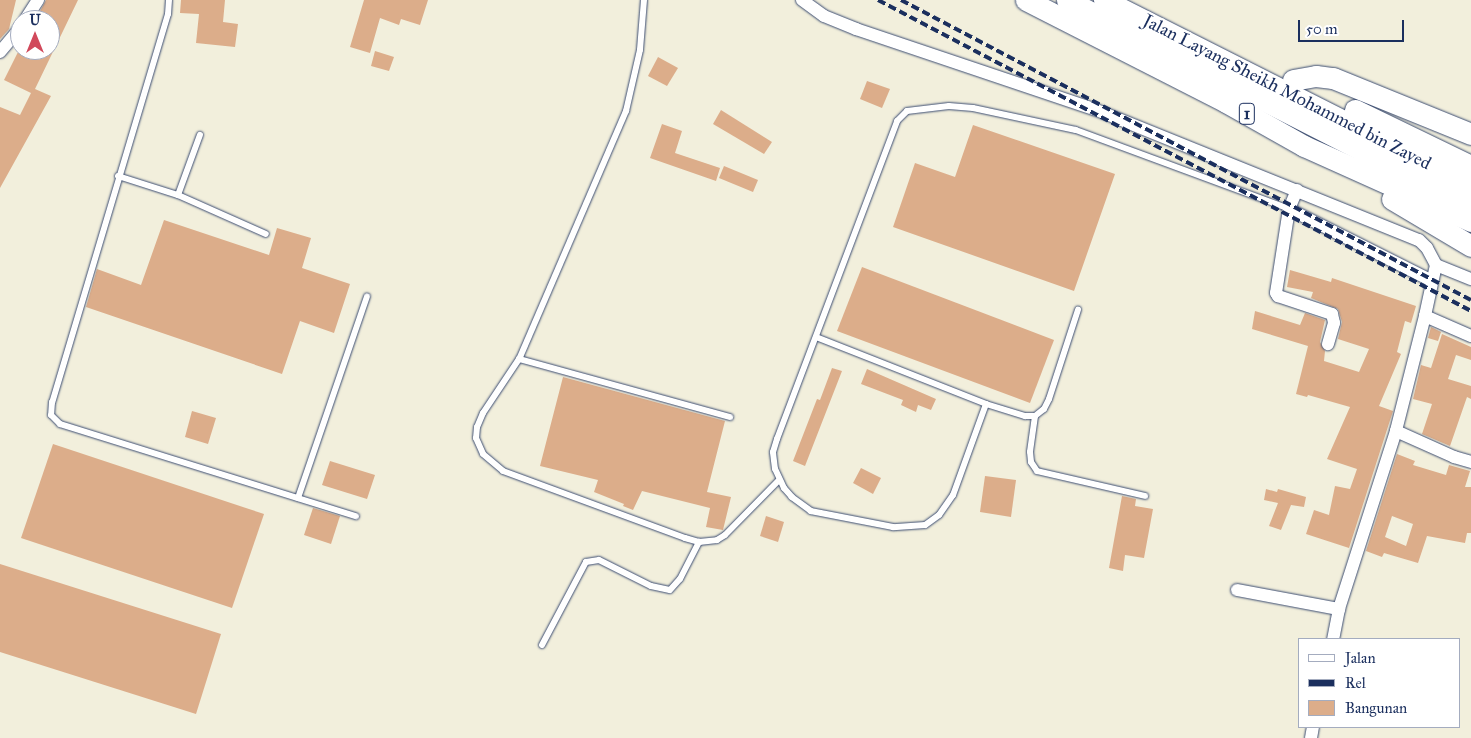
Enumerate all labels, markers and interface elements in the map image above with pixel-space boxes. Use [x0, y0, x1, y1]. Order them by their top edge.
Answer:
north arrow [10, 10, 60, 60]
street label: Jalan Layang Sheikh Mohammed bin Zayed [1139, 10, 1435, 174]
scale bar [1301, 10, 1407, 42]
text: U [29, 12, 41, 29]
text: 50 m [1306, 20, 1338, 38]
road number: 1 [1238, 100, 1256, 128]
legend [1298, 638, 1461, 728]
text: Jalan [1345, 649, 1376, 667]
text: Rel [1345, 674, 1366, 692]
text: Bangunan [1345, 699, 1407, 717]

